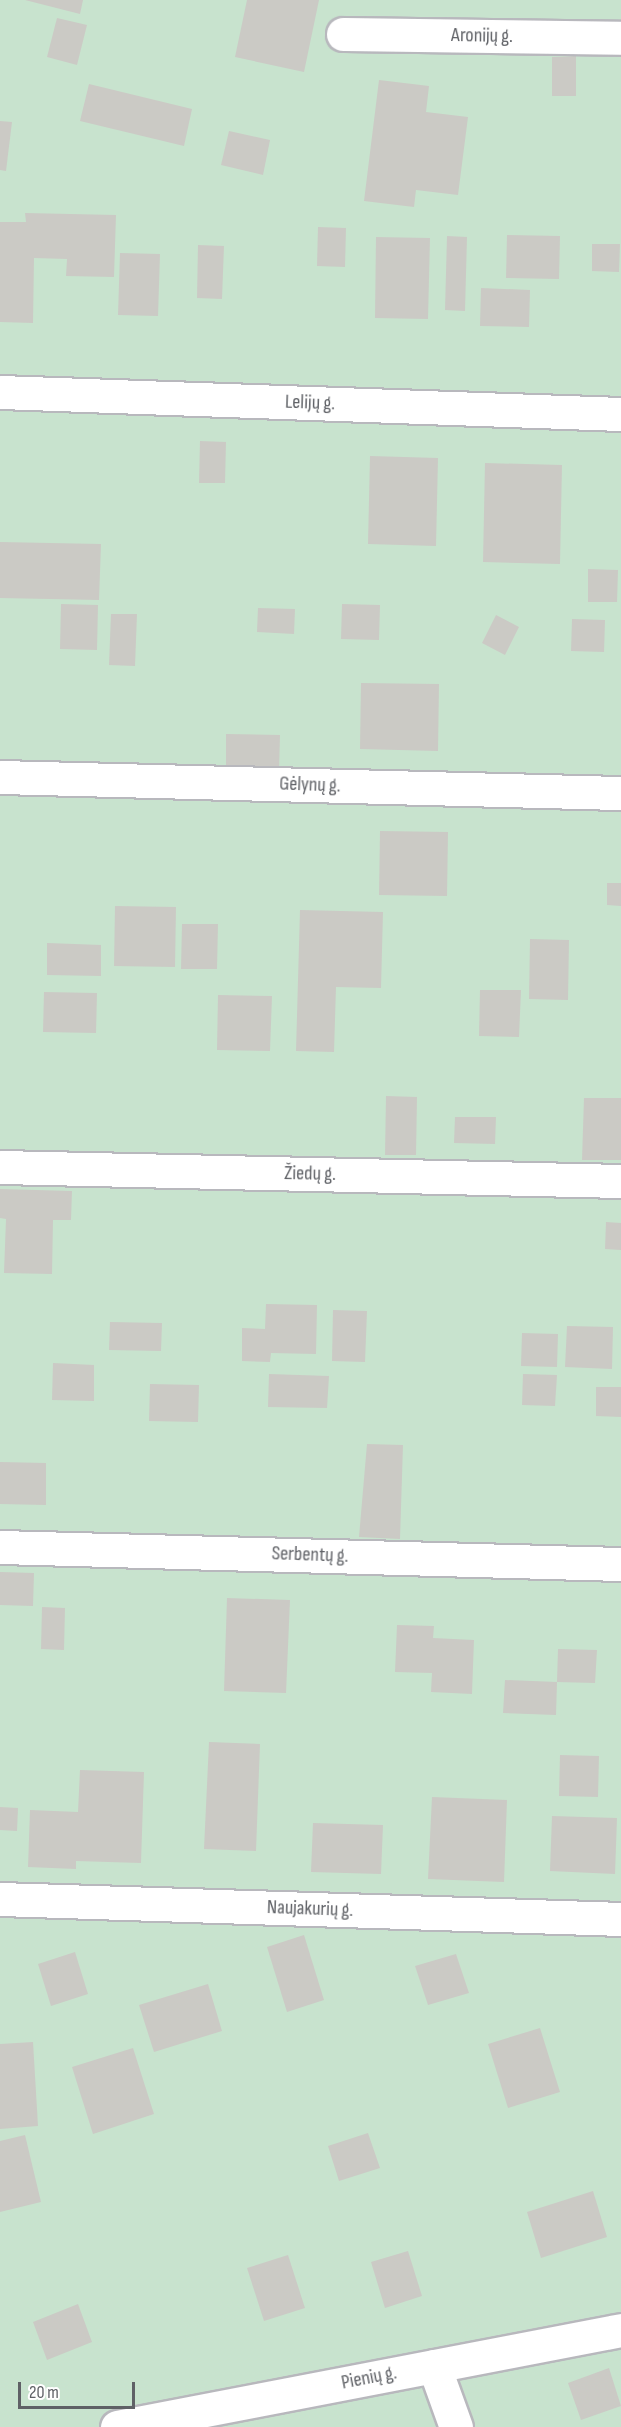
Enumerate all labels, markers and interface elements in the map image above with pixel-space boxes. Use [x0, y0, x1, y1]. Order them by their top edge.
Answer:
street label: Aronijų g. [451, 23, 513, 49]
street label: Lelijų g. [285, 390, 335, 416]
street label: Gėlynų g. [279, 772, 341, 798]
street label: Žiedų g. [284, 1162, 336, 1186]
street label: Serbentų g. [271, 1542, 349, 1568]
street label: Naujakurių g. [266, 1896, 354, 1922]
street label: Pienių g. [339, 2361, 399, 2395]
scale bar [21, 2370, 138, 2408]
text: 20 m [29, 2382, 59, 2403]

